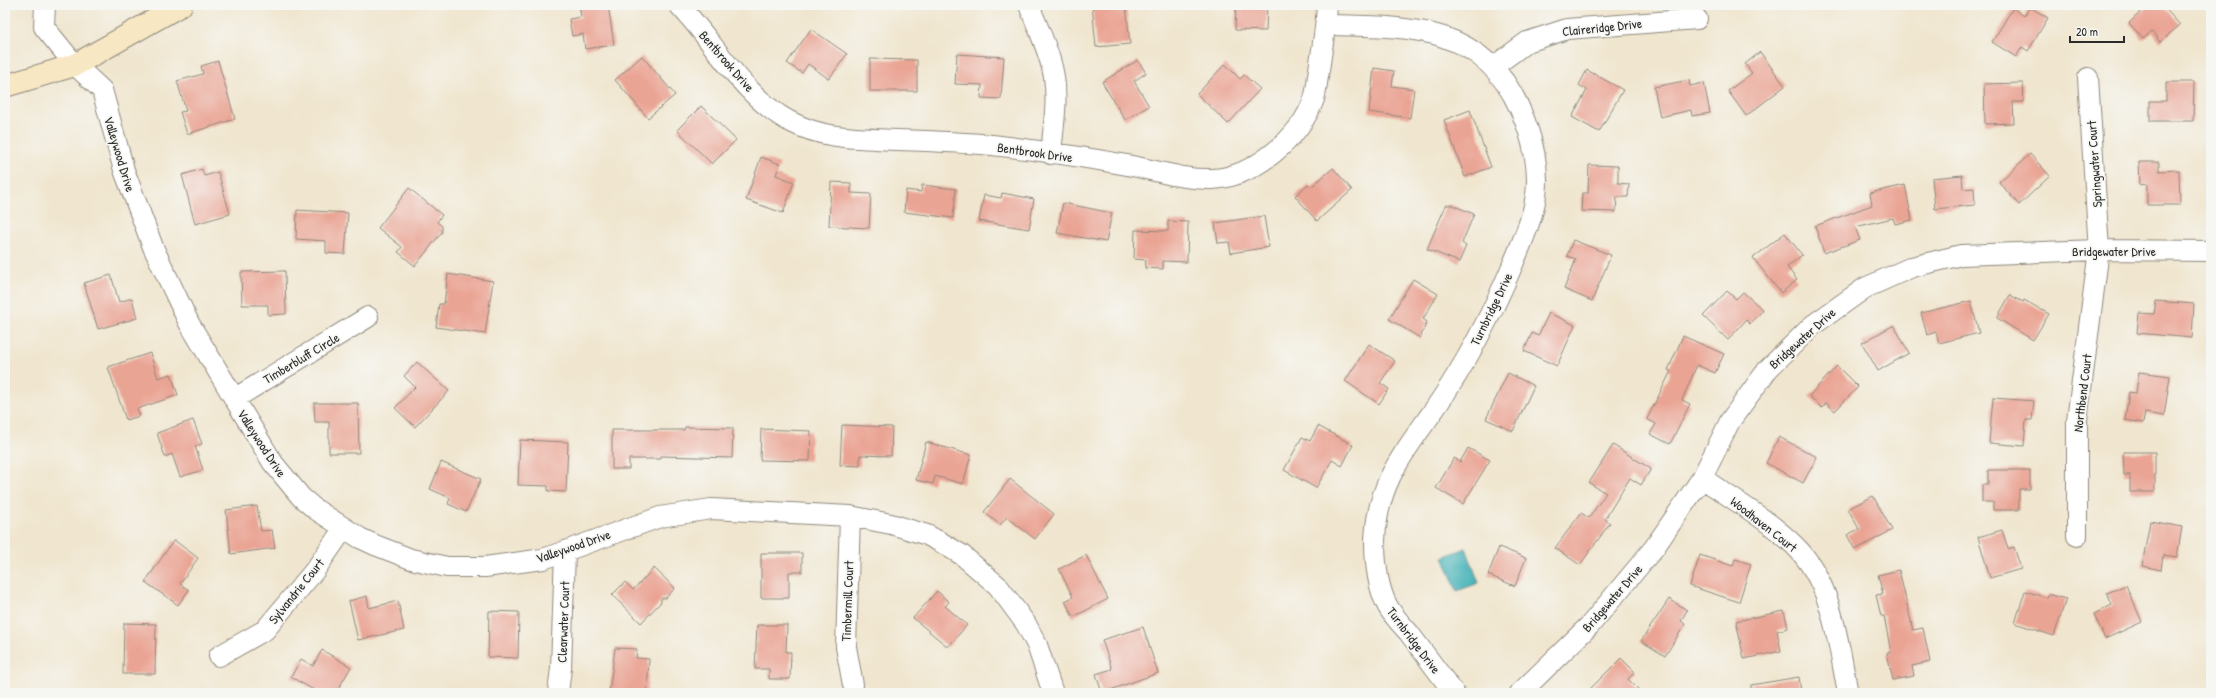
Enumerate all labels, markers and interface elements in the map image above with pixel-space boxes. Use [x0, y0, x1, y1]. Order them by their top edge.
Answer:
street label: Claireridge Drive [1561, 14, 1643, 40]
scale bar [2070, 18, 2124, 44]
text: 20 m [2076, 23, 2098, 40]
street label: Bentbrook Drive [695, 26, 759, 96]
street label: Valleywood Drive [100, 114, 140, 194]
street label: Springwater Court [2082, 119, 2106, 208]
street label: Bentbrook Drive [996, 138, 1074, 166]
street label: Bridgewater Drive [2072, 242, 2156, 260]
street label: Turnbridge Drive [1466, 270, 1516, 348]
street label: Bridgewater Drive [1765, 303, 1839, 373]
street label: Timberbluff Circle [260, 328, 342, 388]
street label: Northbend Court [2068, 352, 2096, 433]
street label: Valleywood Drive [233, 406, 291, 480]
street label: Woodhaven Court [1727, 492, 1802, 556]
street label: Valleywood Drive [533, 525, 613, 567]
street label: Sylvandrie Court [264, 554, 328, 627]
street label: Timbermill Court [837, 560, 857, 642]
street label: Bridgewater Drive [1578, 560, 1646, 636]
street label: Clearwater Court [553, 580, 573, 663]
street label: Turnbridge Drive [1383, 603, 1445, 677]

